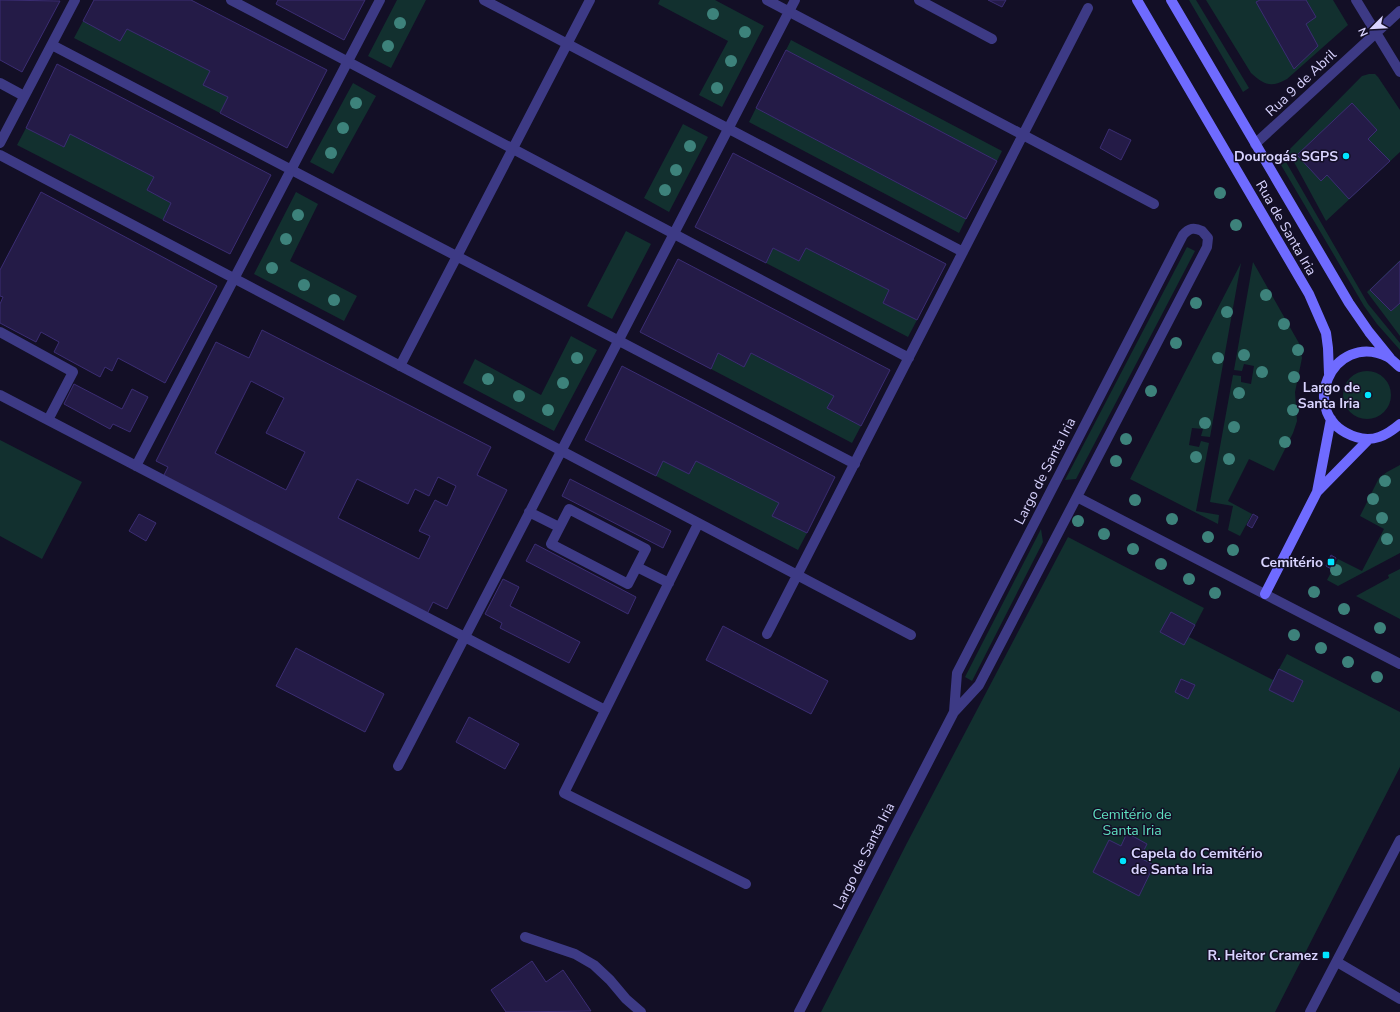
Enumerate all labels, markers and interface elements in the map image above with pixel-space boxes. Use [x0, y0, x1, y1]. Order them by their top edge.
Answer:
north arrow [1352, 8, 1392, 48]
text: N [1355, 25, 1372, 39]
street label: Rua 9 de Abril [1262, 45, 1341, 121]
place label: Dourogás SGPS [1234, 147, 1338, 166]
marker: Dourogás SGPS [1341, 151, 1351, 161]
street label: Rua de Santa Iria [1251, 177, 1321, 279]
place label: Largo de Santa Iria [1298, 378, 1360, 413]
marker: Largo de Santa Iria [1363, 390, 1373, 400]
street label: Largo de Santa Iria [1010, 414, 1080, 528]
place label: Cemitério [1261, 553, 1323, 572]
marker: Cemitério [1326, 557, 1336, 567]
street label: Largo de Santa Iria [829, 799, 899, 913]
park label: Cemitério de Santa Iria [1092, 805, 1172, 840]
place label: Capela do Cemitério de Santa Iria [1131, 844, 1263, 879]
marker: Capela do Cemitério de Santa Iria [1118, 856, 1128, 866]
place label: R. Heitor Cramez [1207, 946, 1318, 965]
marker: R. Heitor Cramez [1321, 950, 1331, 960]

